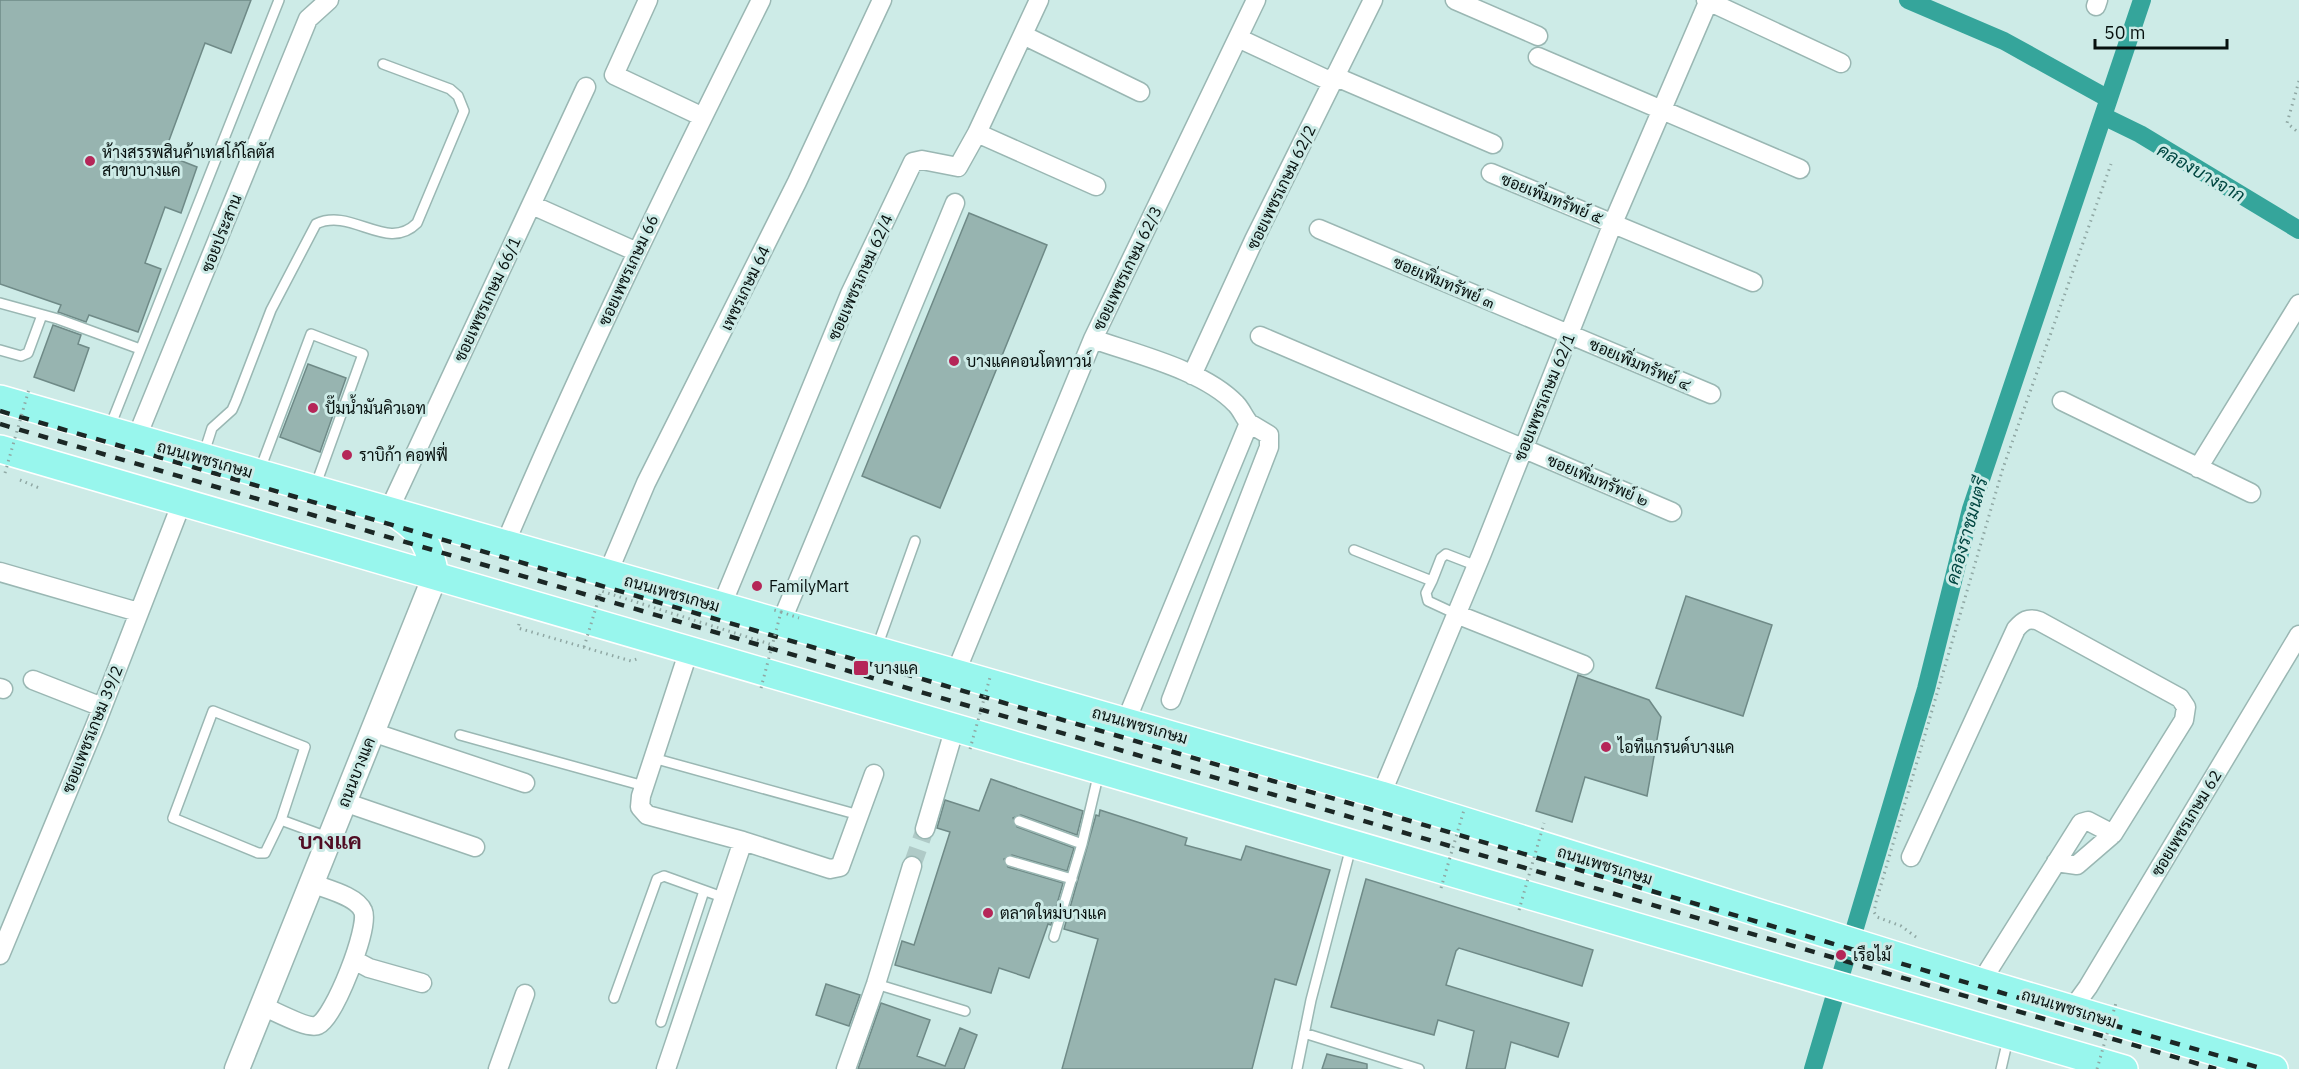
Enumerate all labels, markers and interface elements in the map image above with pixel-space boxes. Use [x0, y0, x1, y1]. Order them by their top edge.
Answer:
scale bar [2095, 12, 2227, 50]
text: 50 m [2104, 21, 2146, 44]
street label: ซอยเพชรเกษม 62/2 [1242, 122, 1320, 252]
water label: คลองบางจาก [2153, 138, 2249, 207]
place label: ห้างสรรพสินค้าเทสโก้โลตัส สาขาบางแค [102, 141, 275, 180]
marker: ห้างสรรพสินค้าเทสโก้โลตัส สาขาบางแค [83, 154, 97, 168]
street label: ซอยเพิ่มทรัพย์ ๕ [1498, 165, 1608, 228]
street label: ซอยประสาน [196, 191, 246, 275]
street label: ซอยเพชรเกษม 62/3 [1088, 203, 1166, 333]
street label: ซอยเพชรเกษม 66 [594, 211, 662, 329]
street label: ซอยเพชรเกษม 62/4 [823, 211, 897, 343]
street label: ซอยเพชรเกษม 66/1 [449, 233, 525, 365]
street label: เพชรเกษม 64 [716, 242, 774, 334]
street label: ซอยเพิ่มทรัพย์ ๓ [1390, 249, 1499, 312]
street label: ซอยเพชรเกษม 62/1 [1509, 330, 1579, 464]
street label: ซอยเพิ่มทรัพย์ ๔ [1586, 331, 1696, 395]
place label: บางแคคอนโดทาวน์ [966, 349, 1092, 371]
marker: บางแคคอนโดทาวน์ [947, 354, 961, 368]
place label: ปั๊มน้ำมันคิวเอท [325, 394, 426, 418]
marker: ปั๊มน้ำมันคิวเอท [306, 401, 320, 415]
street label: ถนนเพชรเกษม [155, 436, 255, 482]
place label: ราบิก้า คอฟฟี่ [359, 441, 448, 465]
street label: ซอยเพิ่มทรัพย์ ๒ [1544, 447, 1653, 510]
marker: ราบิก้า คอฟฟี่ [340, 448, 354, 462]
water label: คลองราชมนตรี [1939, 473, 1993, 587]
street label: ถนนเพชรเกษม [622, 570, 722, 616]
place label: FamilyMart [769, 576, 849, 596]
marker: FamilyMart [750, 579, 764, 593]
place label: บางแค [874, 658, 918, 678]
marker: บางแค [852, 659, 870, 677]
street label: ซอยเพชรเกษม 39/2 [57, 662, 127, 796]
street label: ถนนเพชรเกษม [1090, 702, 1190, 748]
street label: ถนนบางแค [333, 734, 379, 810]
place label: ไอทีแกรนด์บางแค [1616, 735, 1734, 757]
marker: ไอทีแกรนด์บางแค [1599, 740, 1613, 754]
street label: ซอยเพชรเกษม 62 [2146, 766, 2226, 880]
district label: บางแค [298, 826, 362, 855]
street label: ถนนเพชรเกษม [1555, 841, 1655, 889]
place label: ตลาดใหม่บางแค [1000, 902, 1107, 923]
marker: ตลาดใหม่บางแค [981, 906, 995, 920]
place label: เรือไม้ [1853, 944, 1892, 965]
marker: เรือไม้ [1834, 948, 1848, 962]
street label: ถนนเพชรเกษม [2019, 984, 2119, 1032]

